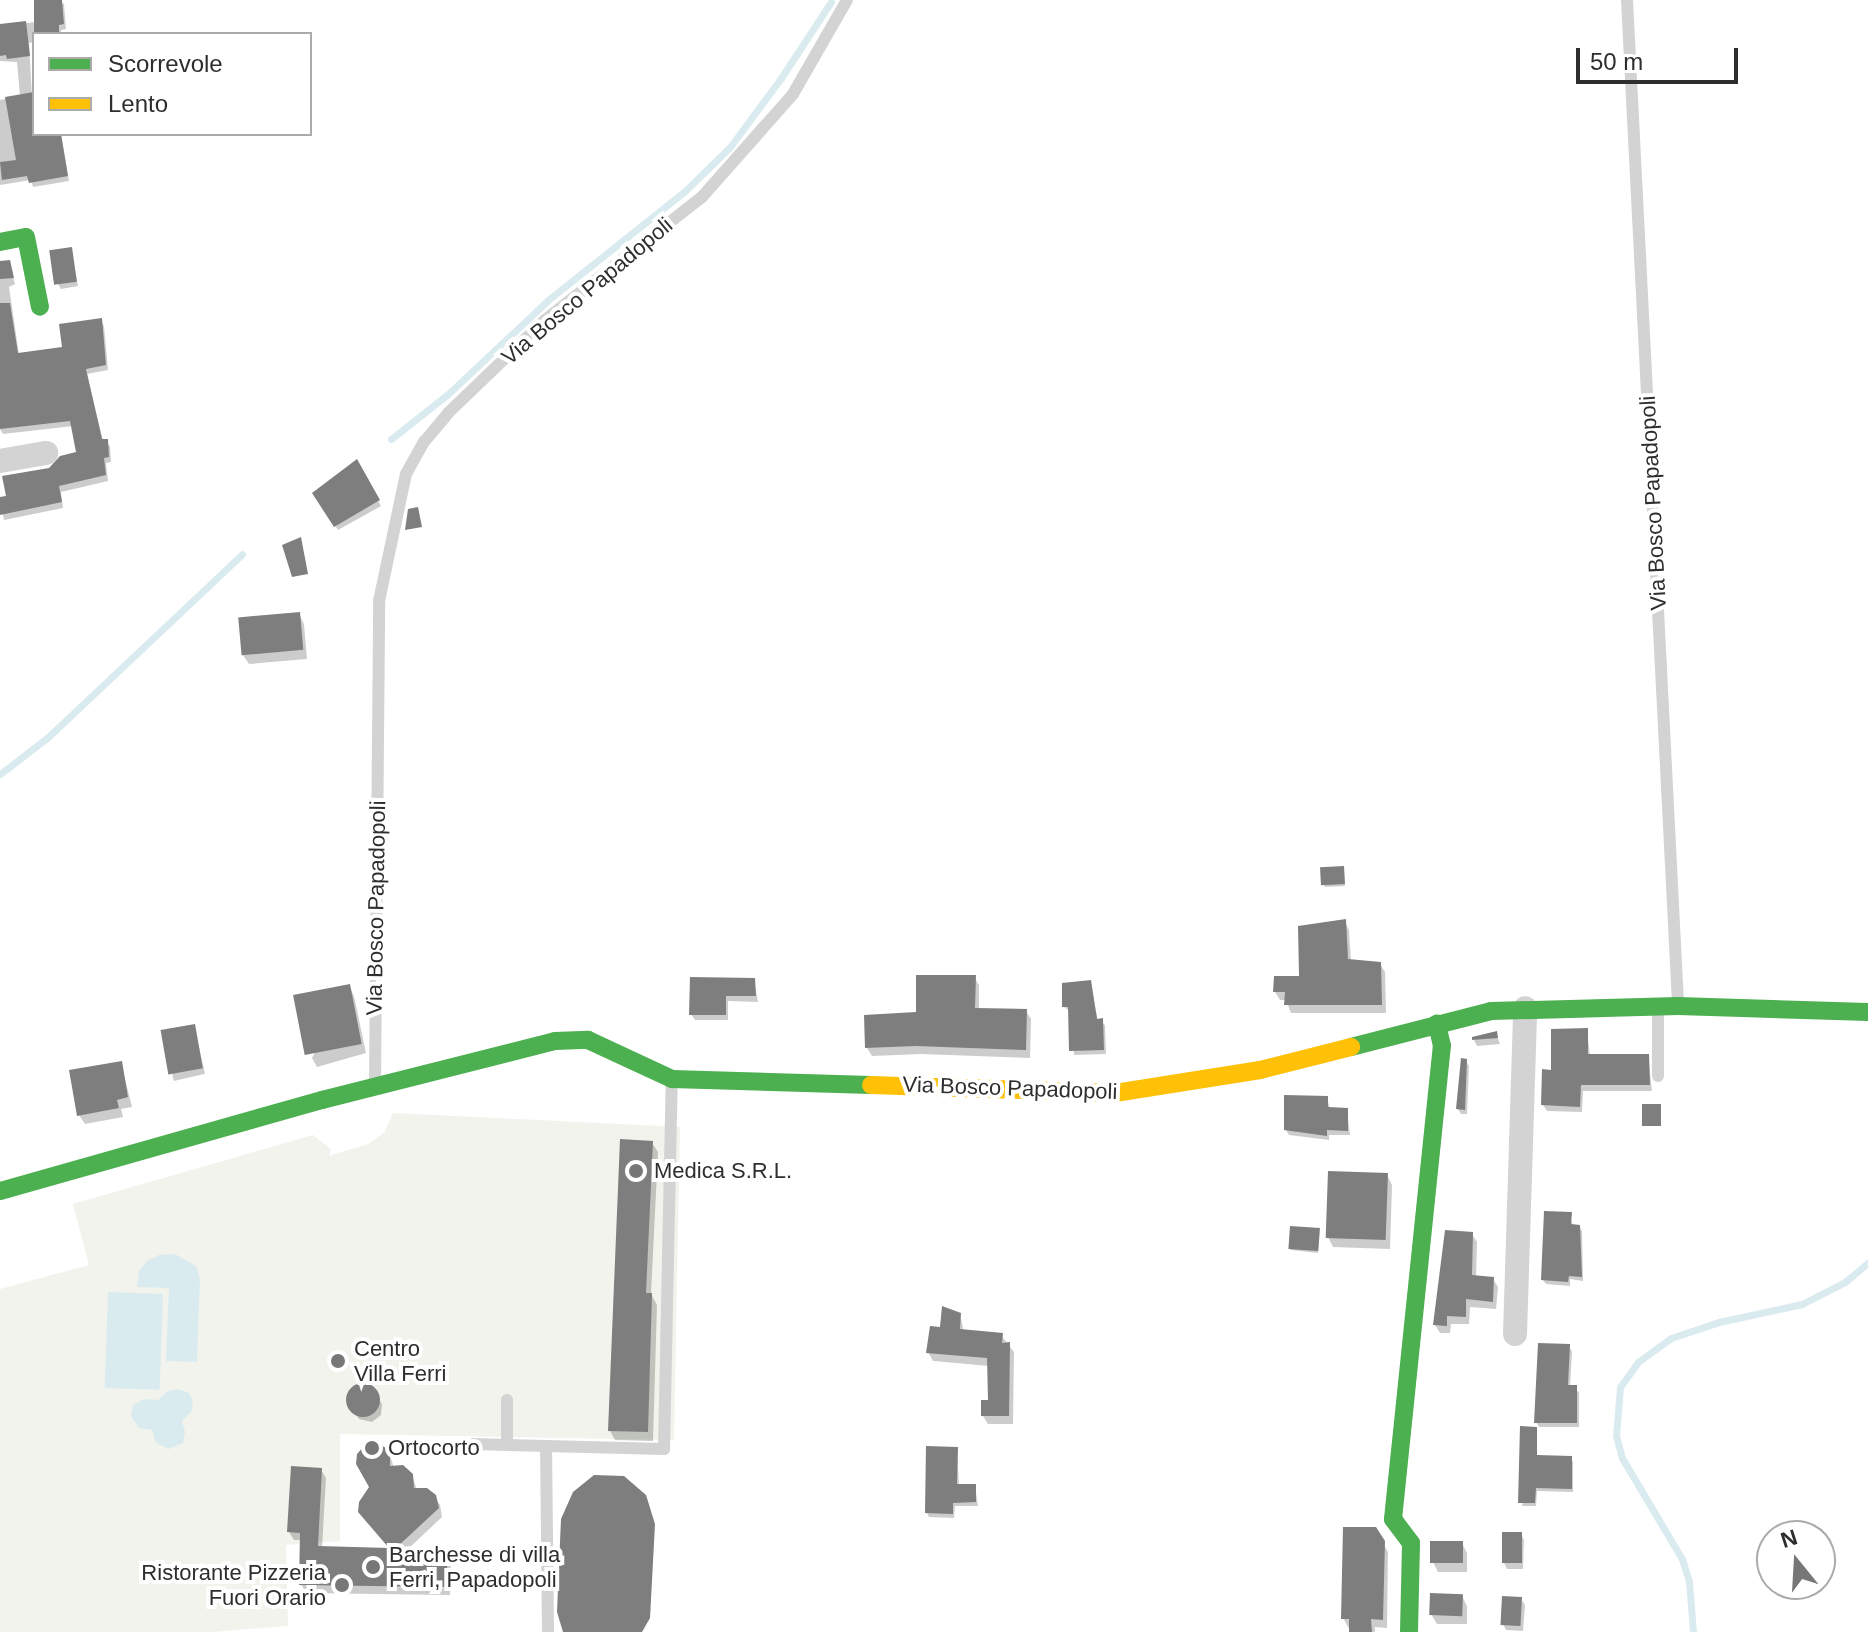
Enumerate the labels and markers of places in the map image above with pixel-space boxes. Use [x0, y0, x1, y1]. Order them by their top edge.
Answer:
place label: Medica S.R.L. [654, 1158, 792, 1184]
marker: Medica S.R.L. [625, 1160, 647, 1182]
place label: Centro Villa Ferri [354, 1335, 447, 1386]
marker: Centro Villa Ferri [329, 1352, 347, 1370]
place label: Ortocorto [388, 1435, 480, 1461]
marker: Ortocorto [363, 1439, 381, 1457]
place label: Barchesse di villa Ferri, Papadopoli [389, 1541, 560, 1592]
marker: Barchesse di villa Ferri, Papadopoli [364, 1558, 382, 1576]
place label: Ristorante Pizzeria Fuori Orario [141, 1559, 326, 1610]
marker: Ristorante Pizzeria Fuori Orario [333, 1576, 351, 1594]

